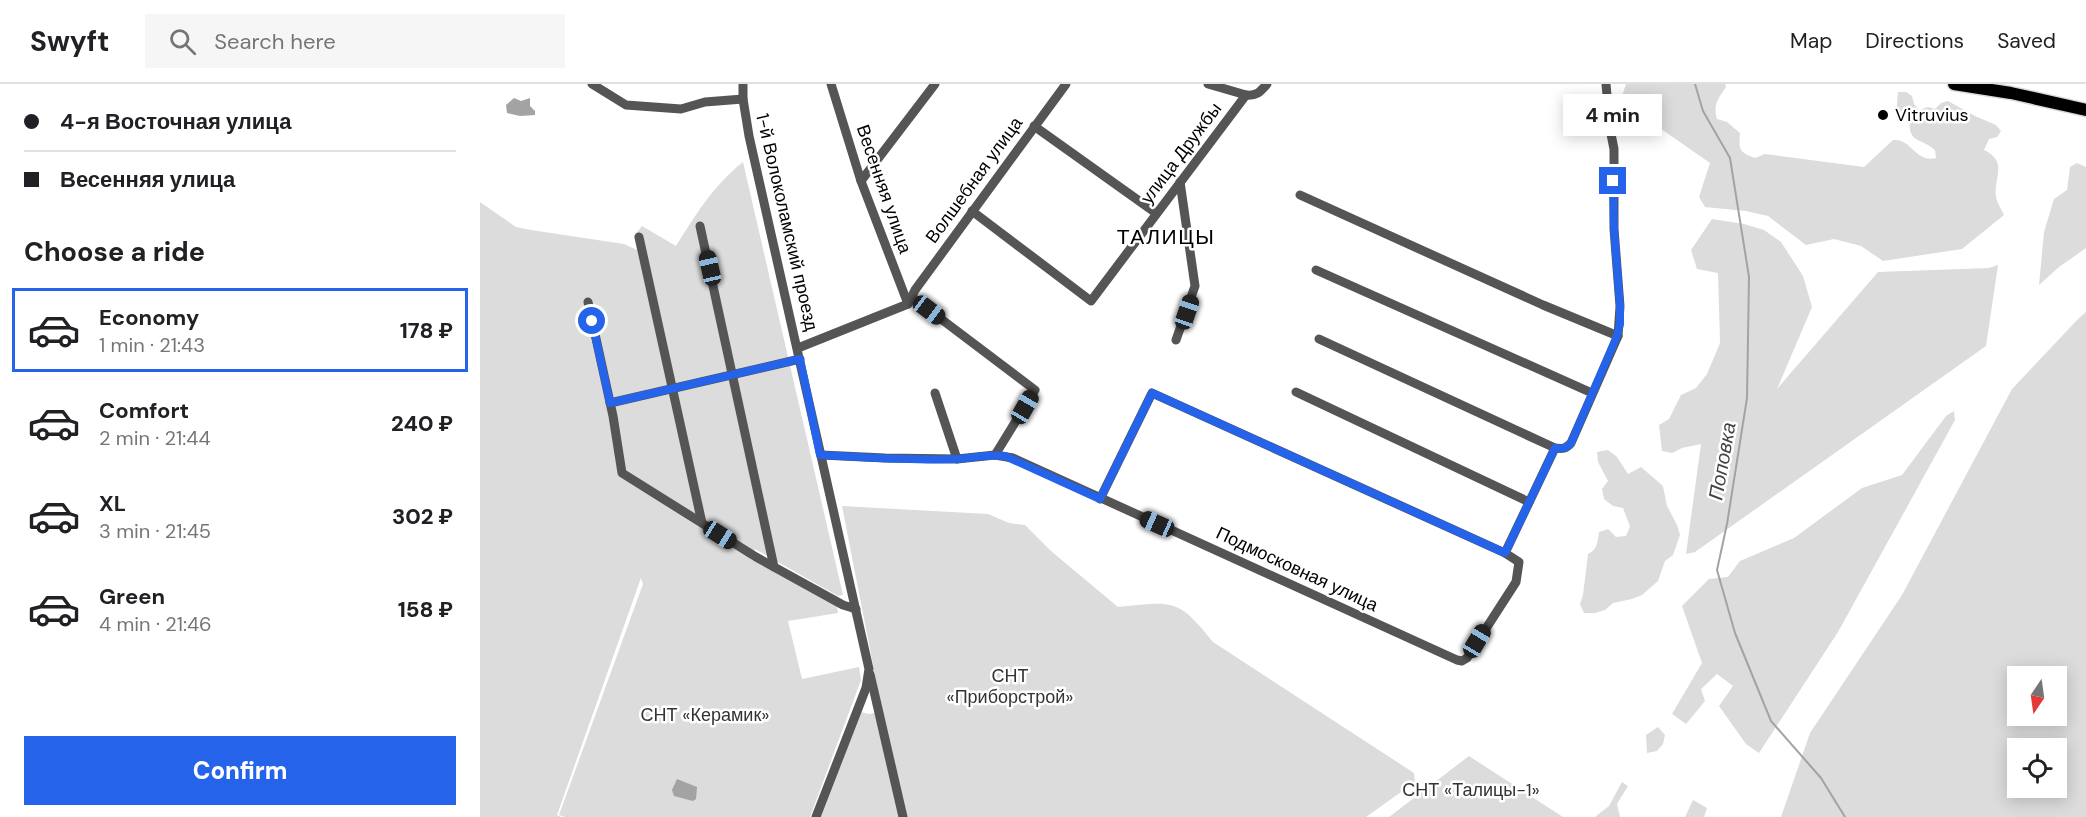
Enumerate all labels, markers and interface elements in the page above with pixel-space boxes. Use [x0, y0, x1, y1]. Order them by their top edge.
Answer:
search box [145, 14, 565, 68]
text: Swyft [30, 23, 109, 60]
icon: search [166, 25, 199, 58]
text: Search here [214, 27, 336, 56]
text: Map [1790, 27, 1832, 55]
text: Directions [1865, 27, 1964, 55]
text: Saved [1997, 27, 2056, 55]
callout: 4 min [1564, 94, 1662, 136]
street label: улица Дружбы [1135, 97, 1227, 209]
text: 4 min [1585, 102, 1640, 128]
place label: Vitruvius [1895, 103, 1969, 127]
text: 4-я Восточная улица [60, 107, 291, 136]
marker: Vitruvius [1876, 108, 1890, 122]
street label: 1-й Волоколамский проезд [750, 111, 824, 334]
street label: Волшебная улица [920, 111, 1029, 248]
street label: Весенняя улица [851, 121, 918, 258]
text: Весенняя улица [60, 165, 235, 194]
route end [1599, 167, 1626, 194]
district label: ТАЛИЦЫ [1117, 223, 1215, 251]
text: Choose a ride [24, 234, 205, 269]
car [697, 248, 723, 288]
car [909, 292, 949, 328]
car [1173, 292, 1201, 332]
icon: car [27, 303, 81, 357]
text: Economy [99, 303, 199, 332]
route start [578, 307, 605, 334]
text: 178 ₽ [400, 316, 453, 345]
text: 1 min · 21:43 [99, 332, 205, 358]
car [1008, 387, 1042, 427]
icon: car [27, 396, 81, 450]
text: Comfort [99, 396, 189, 425]
text: 240 ₽ [391, 409, 453, 438]
water label: Поповка [1702, 420, 1742, 502]
text: 2 min · 21:44 [99, 425, 211, 451]
icon: car [27, 489, 81, 543]
text: XL [99, 489, 126, 518]
text: 302 ₽ [392, 502, 453, 531]
car [1137, 508, 1177, 540]
text: 3 min · 21:45 [99, 518, 211, 544]
car [700, 518, 740, 552]
street label: Подмосковная улица [1212, 521, 1383, 617]
icon: car [27, 582, 81, 636]
text: Green [99, 582, 165, 611]
text: 158 ₽ [398, 595, 453, 624]
text: 4 min · 21:46 [99, 611, 212, 637]
car [1460, 621, 1494, 661]
park label: СНТ «Приборстрой» [947, 664, 1073, 709]
north arrow [2007, 666, 2067, 726]
map controls [2007, 666, 2067, 798]
park label: СНТ «Керамик» [641, 703, 769, 727]
button: Confirm [24, 736, 456, 805]
button: locate [2007, 738, 2067, 798]
park label: СНТ «Талицы-1» [1402, 778, 1540, 802]

